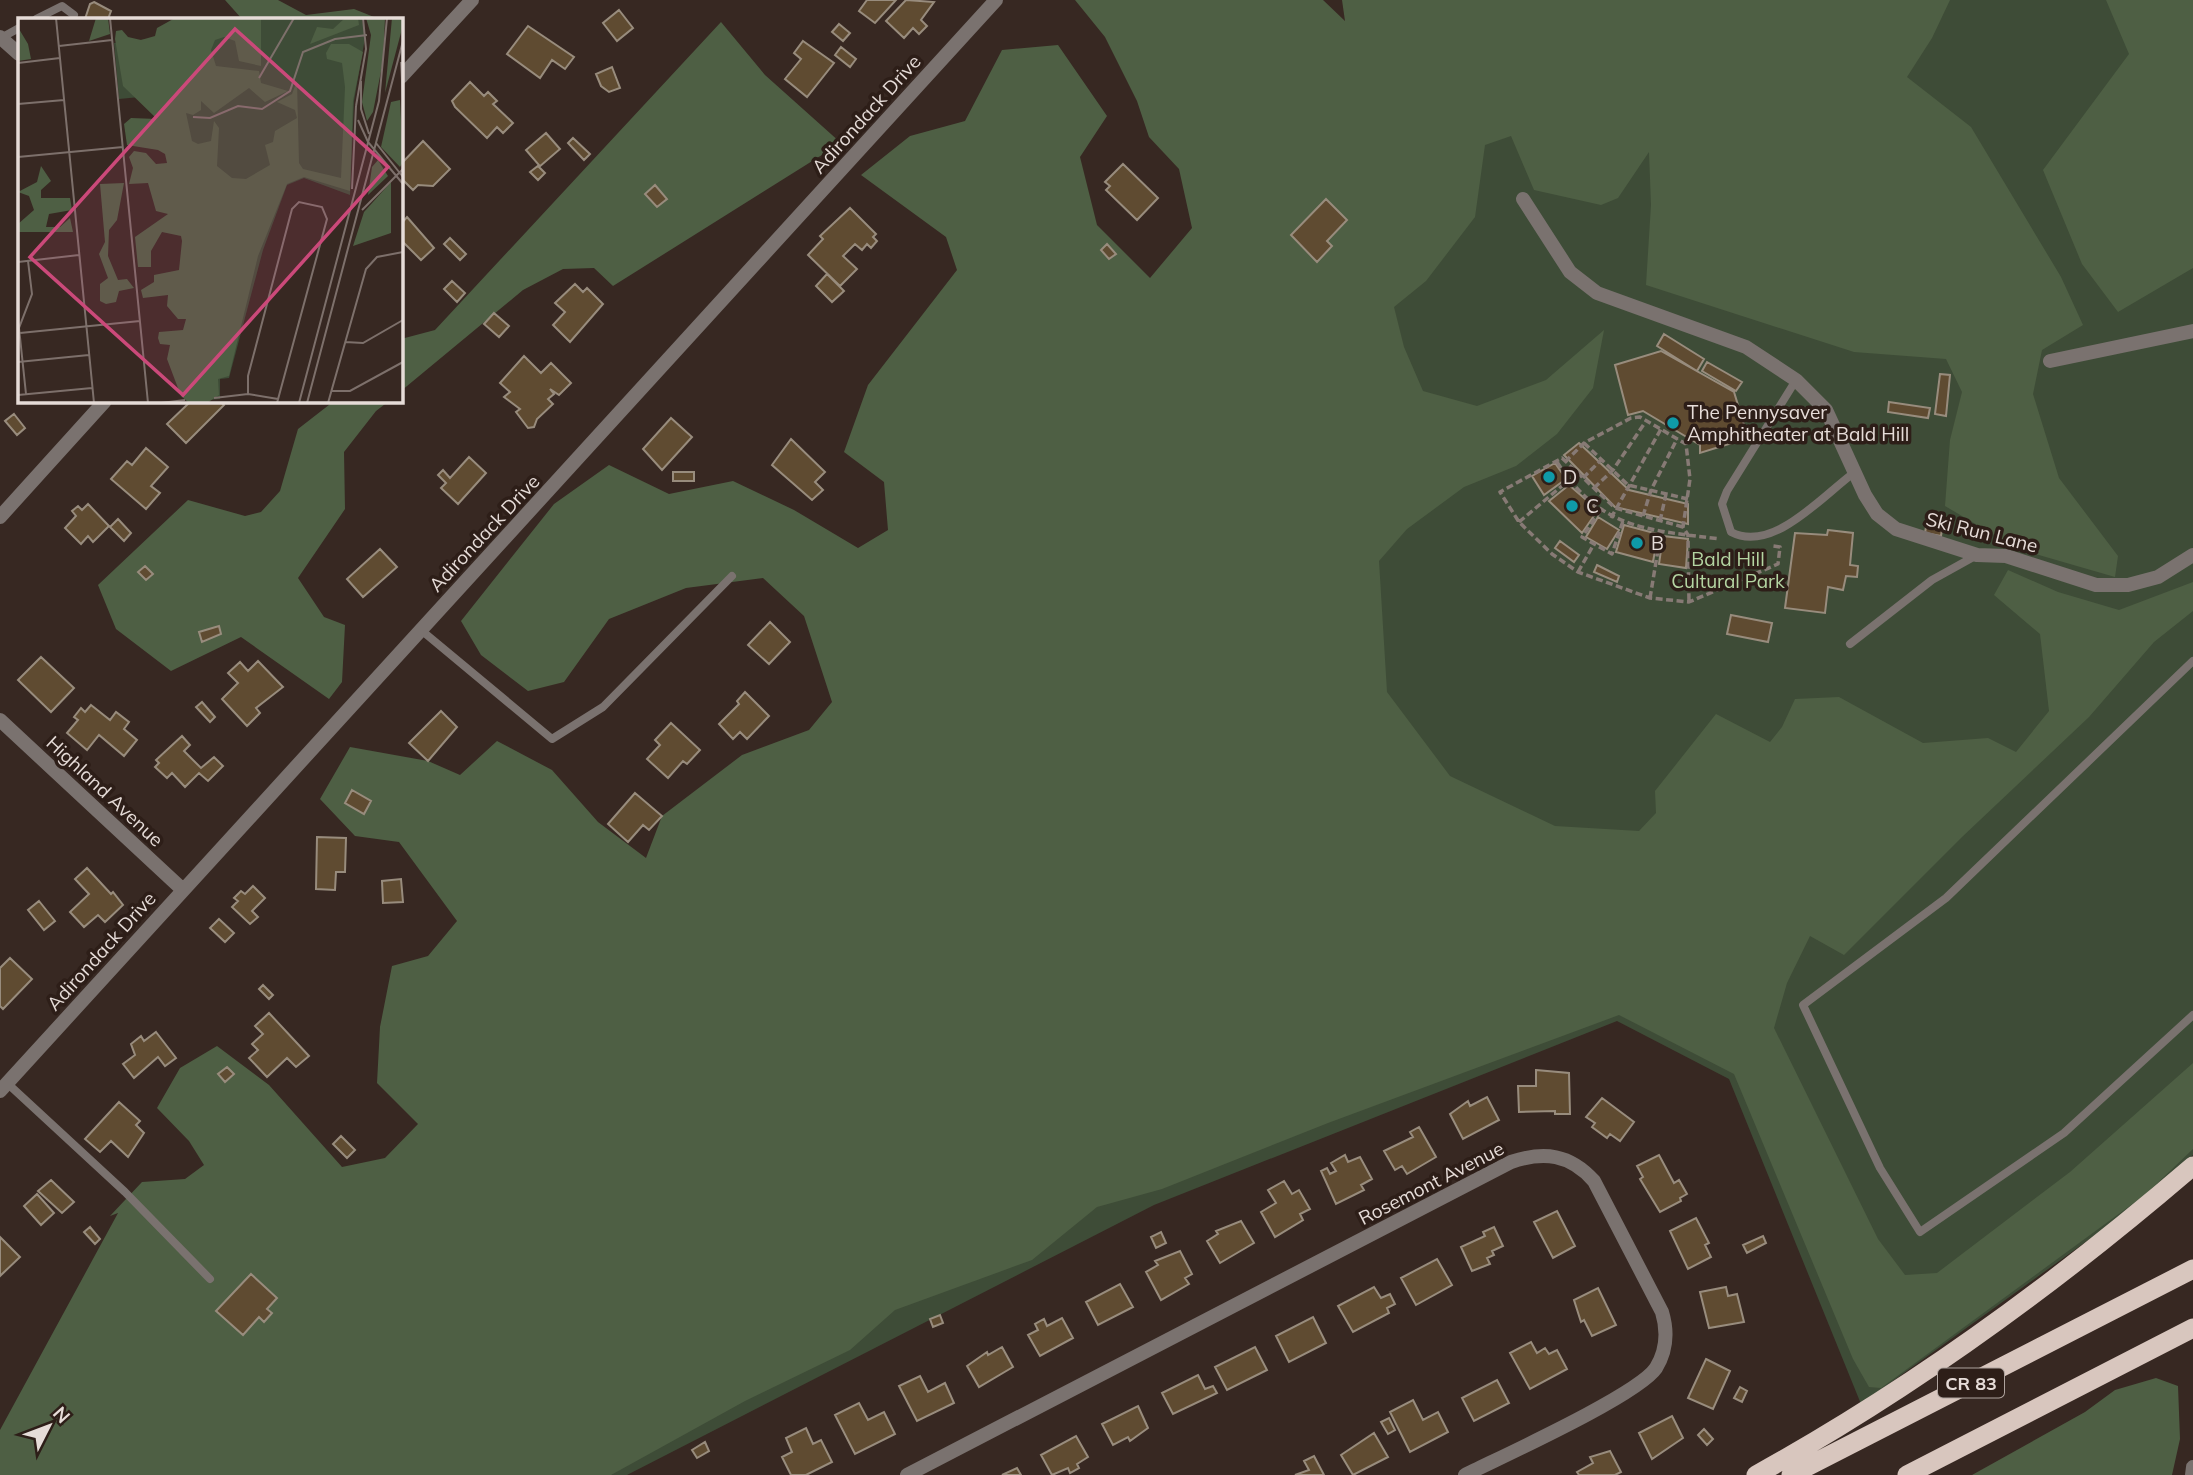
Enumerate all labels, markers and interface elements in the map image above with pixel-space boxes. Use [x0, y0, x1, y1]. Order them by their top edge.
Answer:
inset map [18, 18, 402, 402]
street label: Adirondack Drive [806, 50, 926, 178]
place label: The Pennysaver Amphitheater at Bald Hill [1687, 400, 1909, 446]
marker: The Pennysaver Amphitheater at Bald Hill [1665, 415, 1681, 431]
place label: D [1563, 465, 1577, 489]
street label: Adirondack Drive [424, 469, 544, 597]
marker: D [1541, 469, 1557, 485]
place label: C [1586, 494, 1599, 518]
marker: C [1564, 498, 1580, 514]
street label: Ski Run Lane [1924, 507, 2040, 557]
place label: B [1651, 531, 1664, 555]
marker: B [1629, 535, 1645, 551]
park label: Bald Hill Cultural Park [1671, 547, 1785, 593]
street label: Highland Avenue [42, 731, 168, 851]
street label: Adirondack Drive [41, 887, 161, 1015]
street label: Rosemont Avenue [1354, 1136, 1508, 1230]
road number: CR 83 [1938, 1368, 2004, 1398]
north arrow [14, 1391, 84, 1461]
text: N [48, 1401, 75, 1428]

